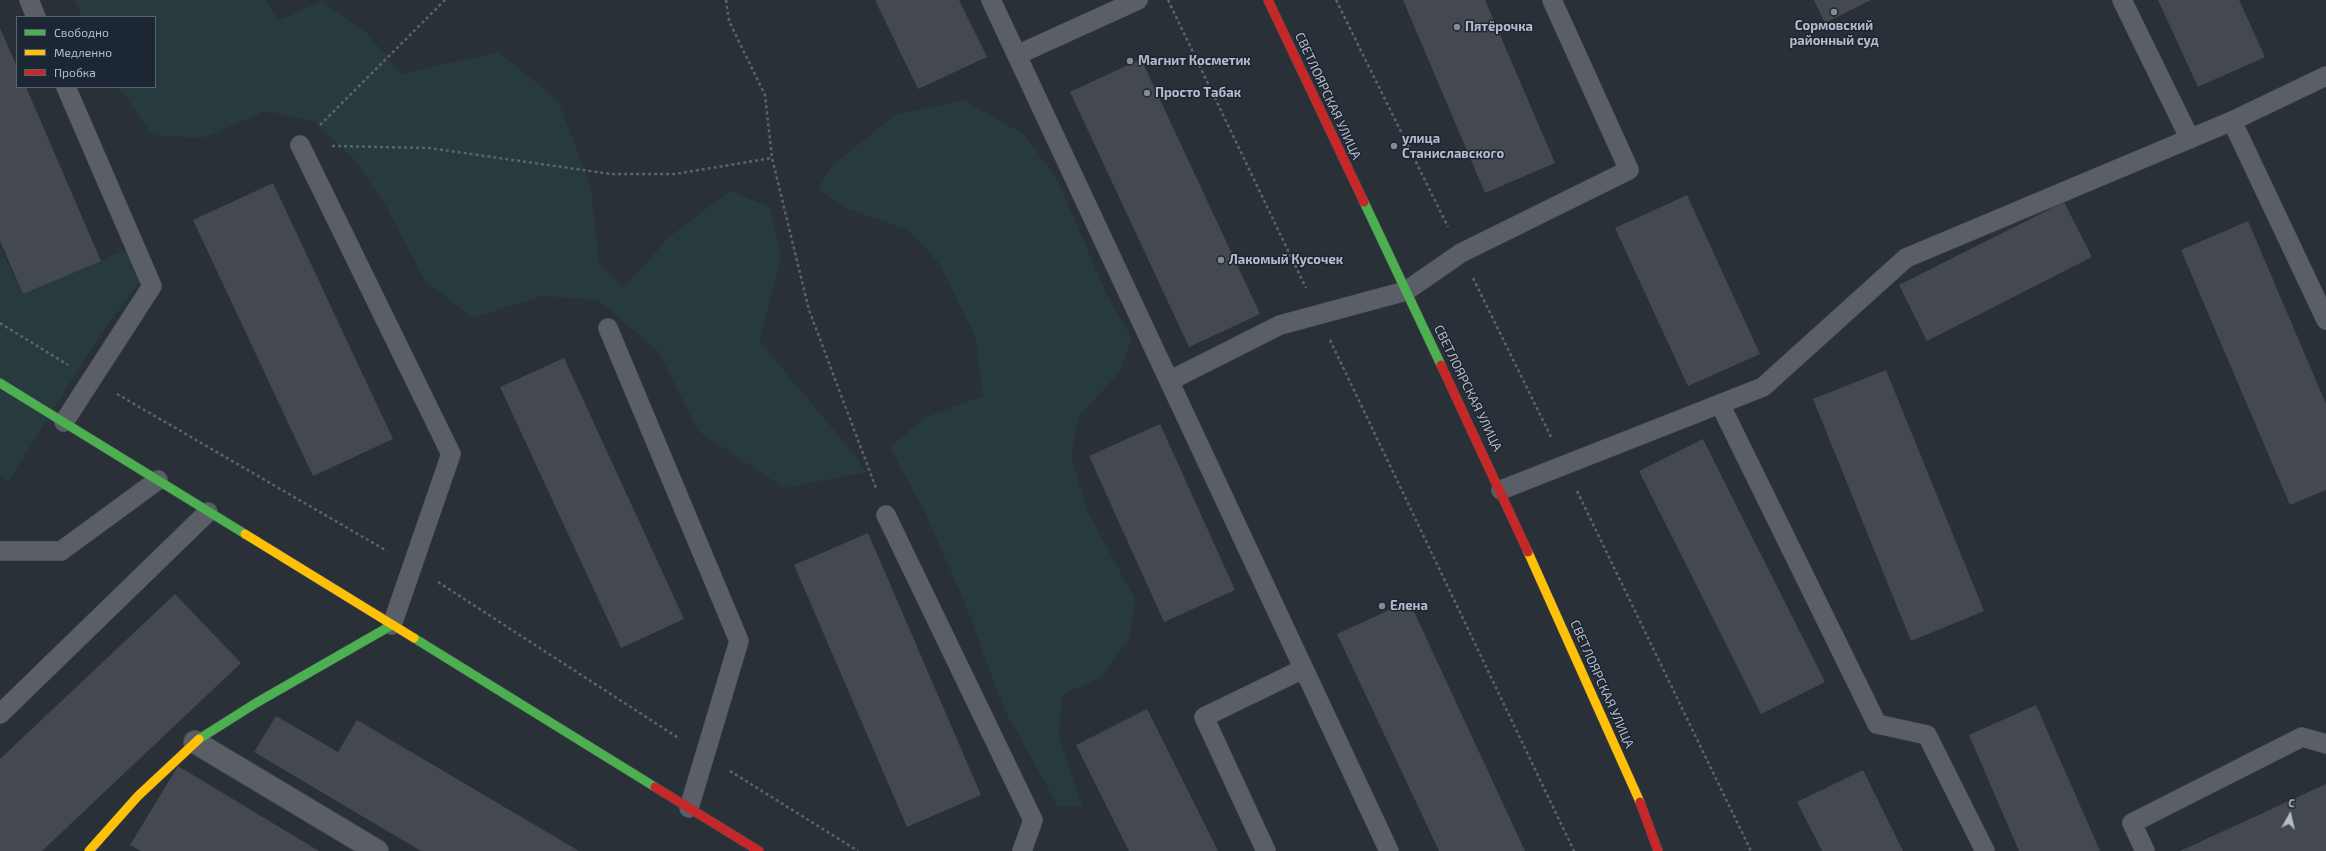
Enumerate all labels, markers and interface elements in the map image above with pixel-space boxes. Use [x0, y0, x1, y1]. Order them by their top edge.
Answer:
marker: Сормовский районный суд [1829, 7, 1839, 17]
legend [16, 16, 156, 88]
place label: Сормовский районный суд [1789, 18, 1879, 49]
place label: Пятёрочка [1465, 19, 1533, 35]
marker: Пятёрочка [1452, 22, 1462, 32]
text: Свободно [54, 25, 109, 39]
street label: СВЕТЛОЯРСКАЯ УЛИЦА [1292, 30, 1364, 162]
text: Медленно [54, 45, 112, 59]
place label: Магнит Косметик [1138, 53, 1251, 69]
marker: Магнит Косметик [1125, 56, 1135, 66]
text: Пробка [54, 65, 96, 79]
place label: Просто Табак [1155, 85, 1241, 101]
marker: Просто Табак [1142, 88, 1152, 98]
place label: улица Станиславского [1402, 131, 1504, 162]
marker: улица Станиславского [1389, 141, 1399, 151]
place label: Лакомый Кусочек [1229, 252, 1343, 268]
marker: Лакомый Кусочек [1216, 255, 1226, 265]
street label: СВЕТЛОЯРСКАЯ УЛИЦА [1431, 322, 1505, 454]
place label: Елена [1390, 598, 1428, 614]
marker: Елена [1377, 601, 1387, 611]
street label: СВЕТЛОЯРСКАЯ УЛИЦА [1567, 618, 1637, 750]
north arrow [2270, 795, 2310, 835]
text: С [2288, 796, 2296, 810]

